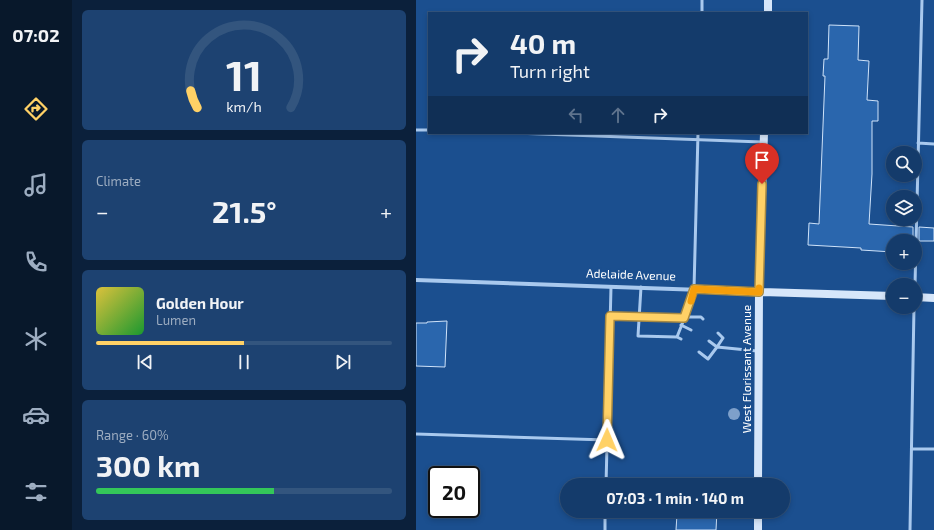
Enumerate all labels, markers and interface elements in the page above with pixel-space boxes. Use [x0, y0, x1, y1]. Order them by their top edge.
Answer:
text: 07:02 [12, 24, 60, 46]
text: 40 m [510, 26, 576, 60]
icon: right [444, 28, 496, 80]
text: 11 [226, 49, 262, 99]
text: Turn right [510, 60, 590, 82]
icon: directions [22, 95, 50, 123]
text: km/h [226, 98, 262, 115]
icon: left [565, 104, 587, 126]
icon: ahead [607, 104, 629, 126]
icon: right [649, 104, 671, 126]
pin [745, 143, 779, 184]
map controls [886, 146, 922, 314]
button: search [886, 146, 922, 182]
icon: arrive [751, 149, 773, 171]
icon: music [22, 171, 50, 199]
text: Climate [96, 173, 141, 189]
button: layers [886, 190, 922, 226]
text: 21.5° [212, 193, 277, 229]
text: − [96, 198, 109, 224]
text: + [380, 198, 392, 224]
button: + [886, 234, 922, 270]
icon: phone [22, 248, 50, 276]
street label: Adelaide Avenue [586, 265, 676, 283]
button: − [886, 278, 922, 314]
text: Golden Hour [156, 294, 244, 312]
street label: West Florissant Avenue [739, 305, 753, 433]
text: Lumen [156, 312, 196, 328]
icon: climate [22, 325, 50, 353]
icon: previous [134, 351, 156, 373]
icon: pause [233, 351, 255, 373]
icon: next [332, 351, 354, 373]
icon: car [22, 401, 50, 429]
position arrow [586, 419, 628, 461]
text: Range · 60% [96, 427, 169, 443]
text: 300 km [96, 447, 201, 483]
speed limit sign: 20 [428, 466, 480, 518]
icon: filters [22, 478, 50, 506]
text: 07:03 · 1 min · 140 m [606, 489, 744, 507]

